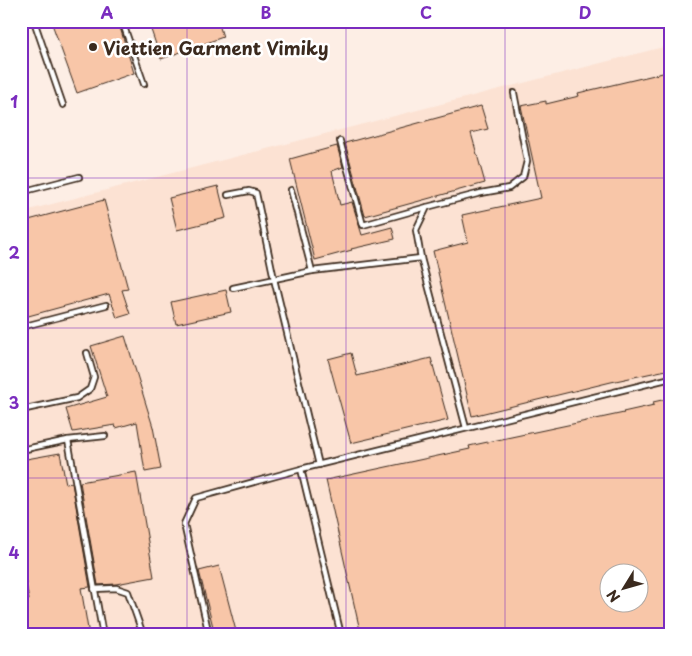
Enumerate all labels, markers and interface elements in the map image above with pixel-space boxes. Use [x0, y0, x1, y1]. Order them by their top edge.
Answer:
text: A [101, 0, 114, 24]
text: B [261, 0, 272, 24]
text: C [420, 0, 432, 24]
text: D [579, 0, 591, 24]
place label: Viettien Garment Vimiky [103, 34, 328, 61]
marker: Viettien Garment Vimiky [87, 41, 99, 53]
text: 1 [10, 89, 18, 113]
text: 2 [8, 240, 20, 264]
text: 3 [9, 390, 19, 414]
text: 4 [9, 540, 20, 564]
north arrow [600, 564, 650, 614]
text: N [601, 585, 625, 607]

